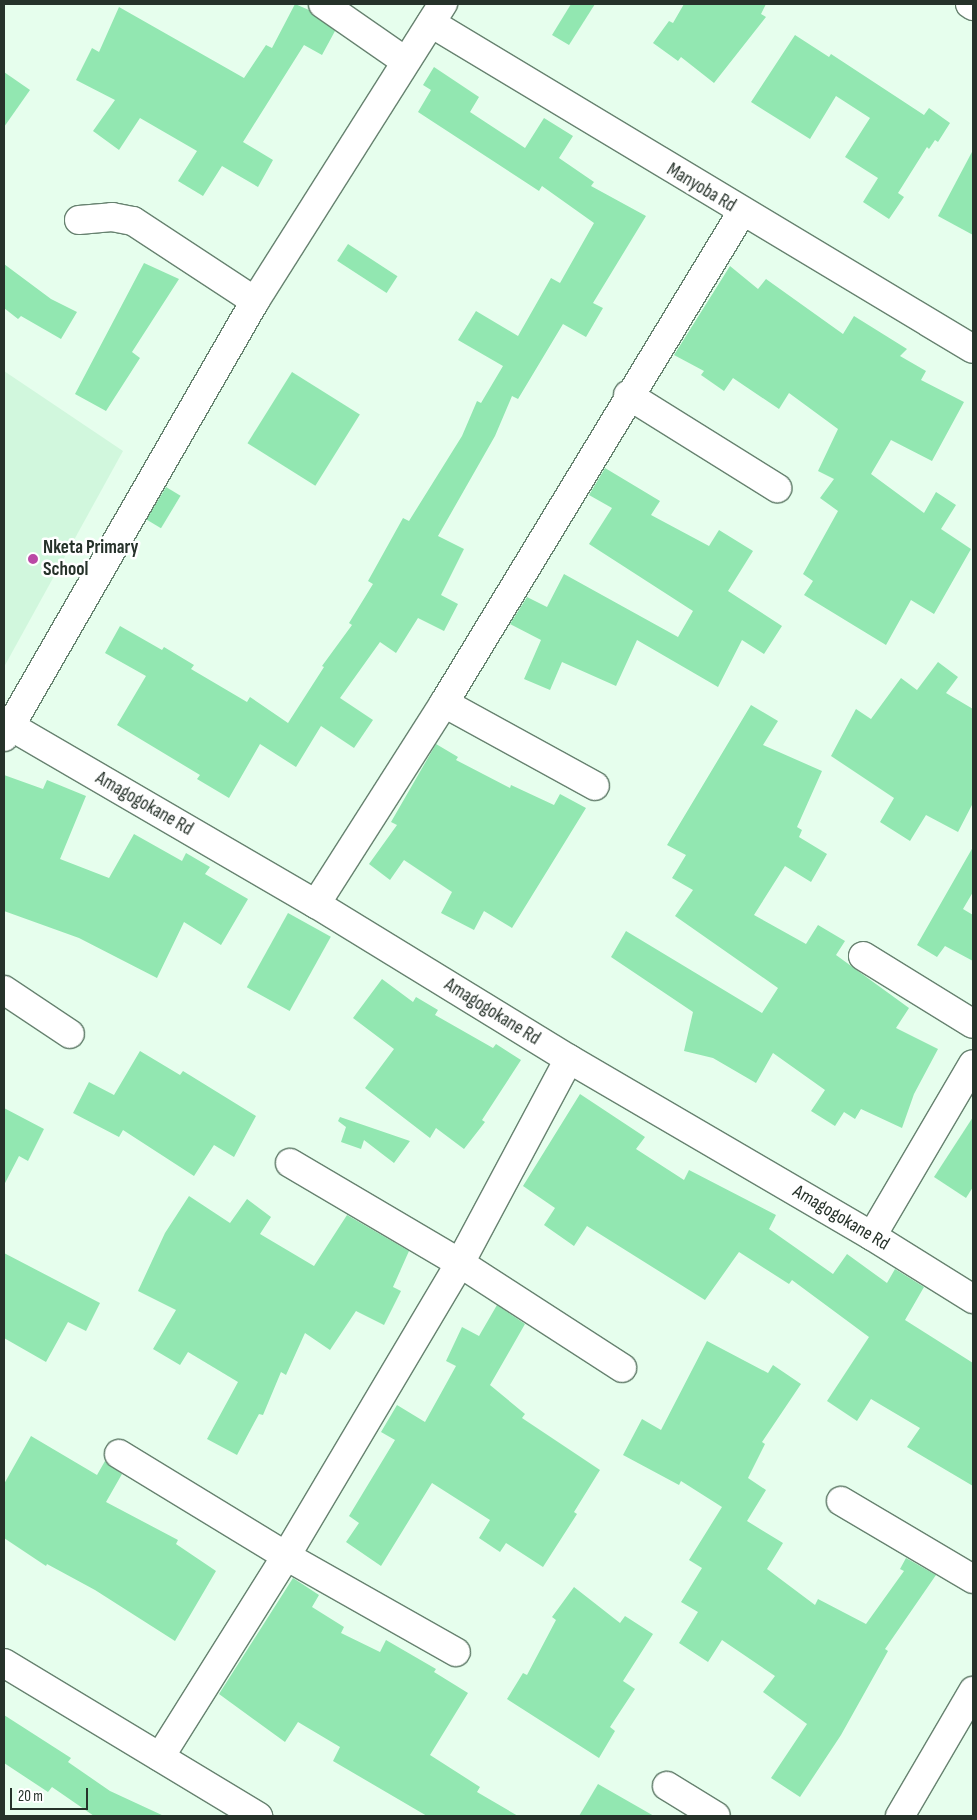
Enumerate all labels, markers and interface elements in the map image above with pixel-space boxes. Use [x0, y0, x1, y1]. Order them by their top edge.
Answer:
street label: Manyoba Rd [662, 159, 740, 217]
place label: Nketa Primary School [43, 537, 138, 581]
marker: Nketa Primary School [27, 553, 39, 565]
street label: Amagogokane Rd [91, 767, 197, 841]
street label: Amagogokane Rd [440, 974, 544, 1050]
street label: Amagogokane Rd [789, 1180, 893, 1256]
scale bar [12, 1778, 90, 1810]
text: 20 m [18, 1787, 43, 1806]

